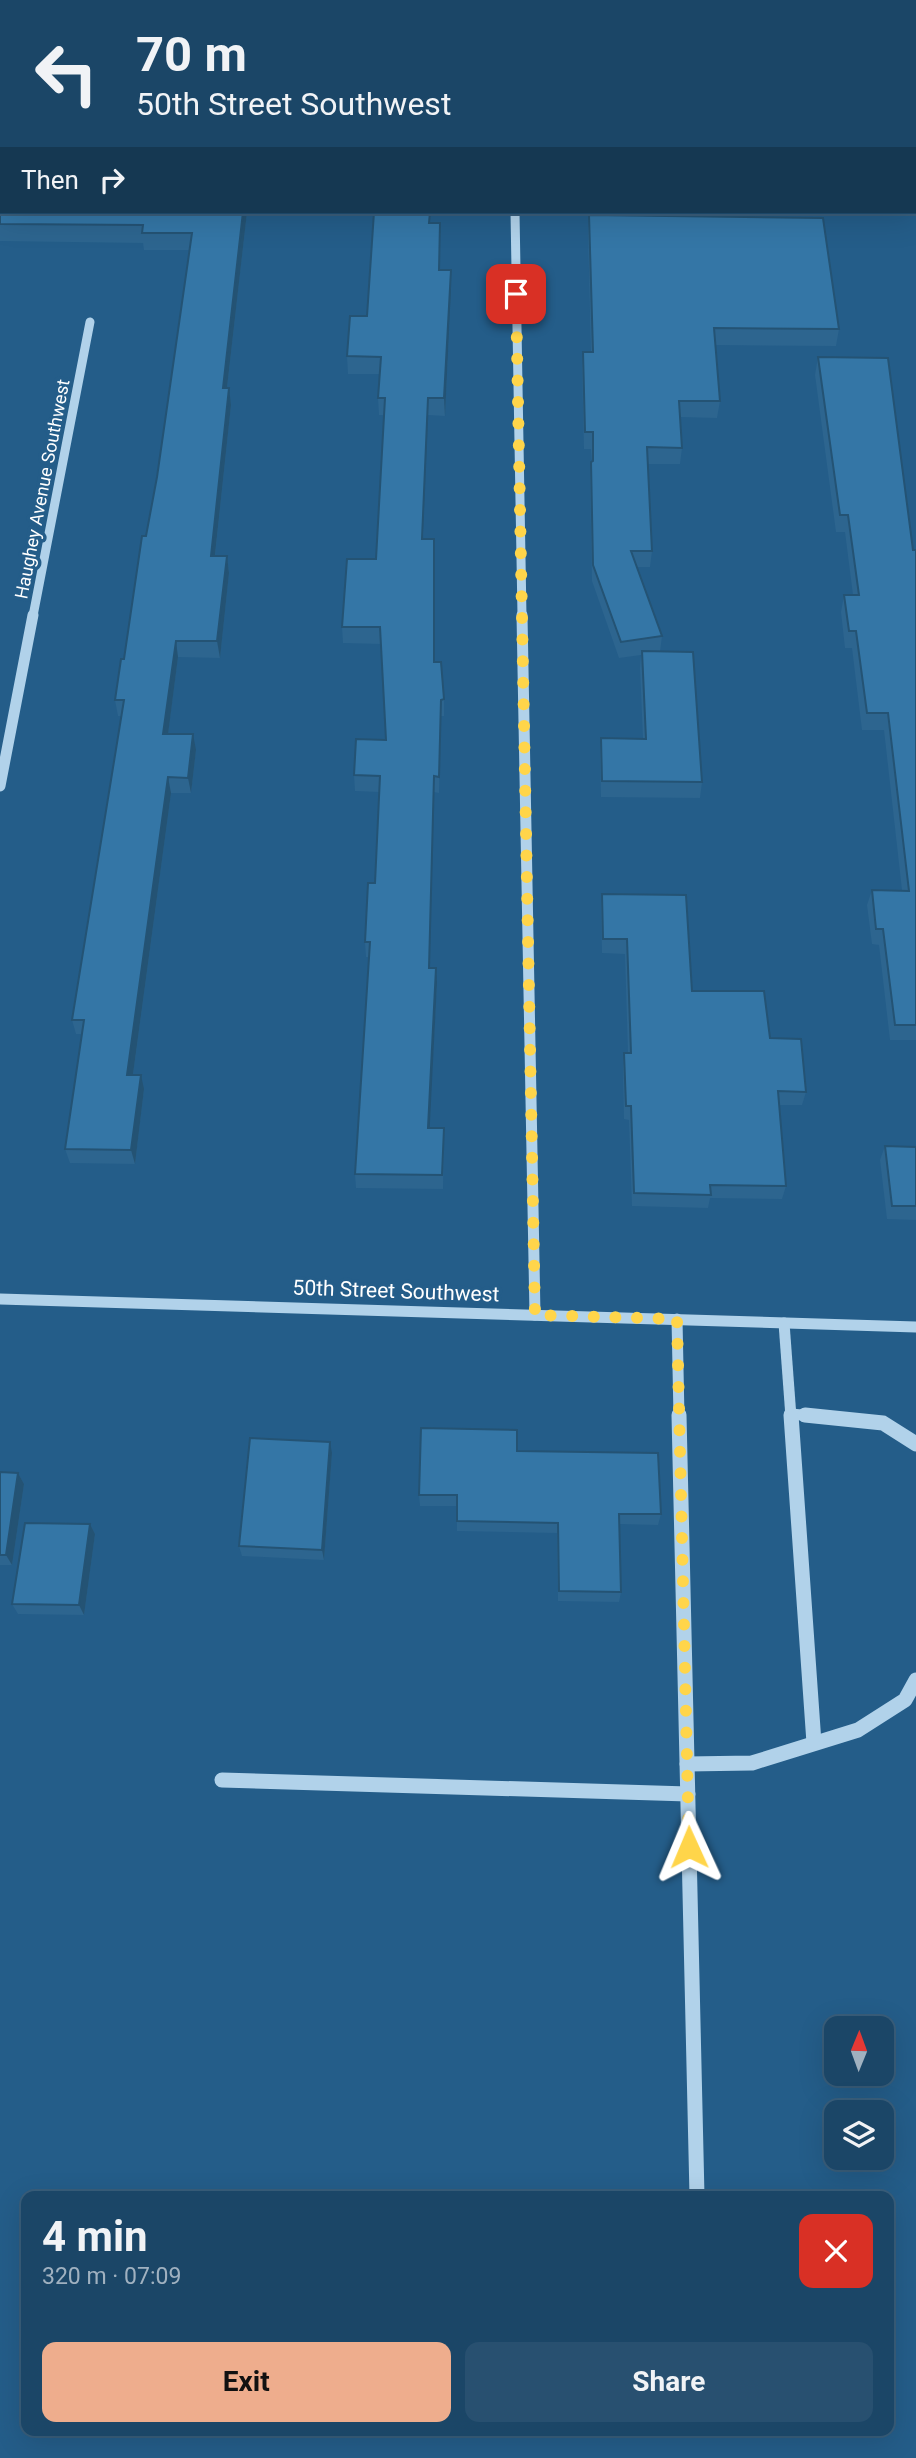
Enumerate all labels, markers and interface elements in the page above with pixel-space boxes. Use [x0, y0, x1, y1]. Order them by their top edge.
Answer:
text: 70 m [136, 26, 247, 83]
icon: left [21, 28, 112, 119]
text: 50th Street Southwest [136, 85, 451, 123]
icon: right [93, 161, 131, 199]
text: Then [21, 165, 79, 195]
pin [486, 264, 546, 324]
icon: arrive [497, 275, 535, 313]
street label: Haughey Avenue Southwest [10, 377, 74, 601]
street label: 50th Street Southwest [292, 1275, 500, 1307]
position arrow [652, 1810, 726, 1884]
north arrow [824, 2016, 894, 2086]
map controls [824, 2016, 894, 2170]
button: layers [824, 2100, 894, 2170]
text: 4 min [42, 2212, 148, 2261]
button: close [799, 2214, 873, 2288]
text: 320 m · 07:09 [42, 2263, 181, 2290]
button: Exit [42, 2342, 451, 2422]
button: Share [465, 2342, 873, 2422]

